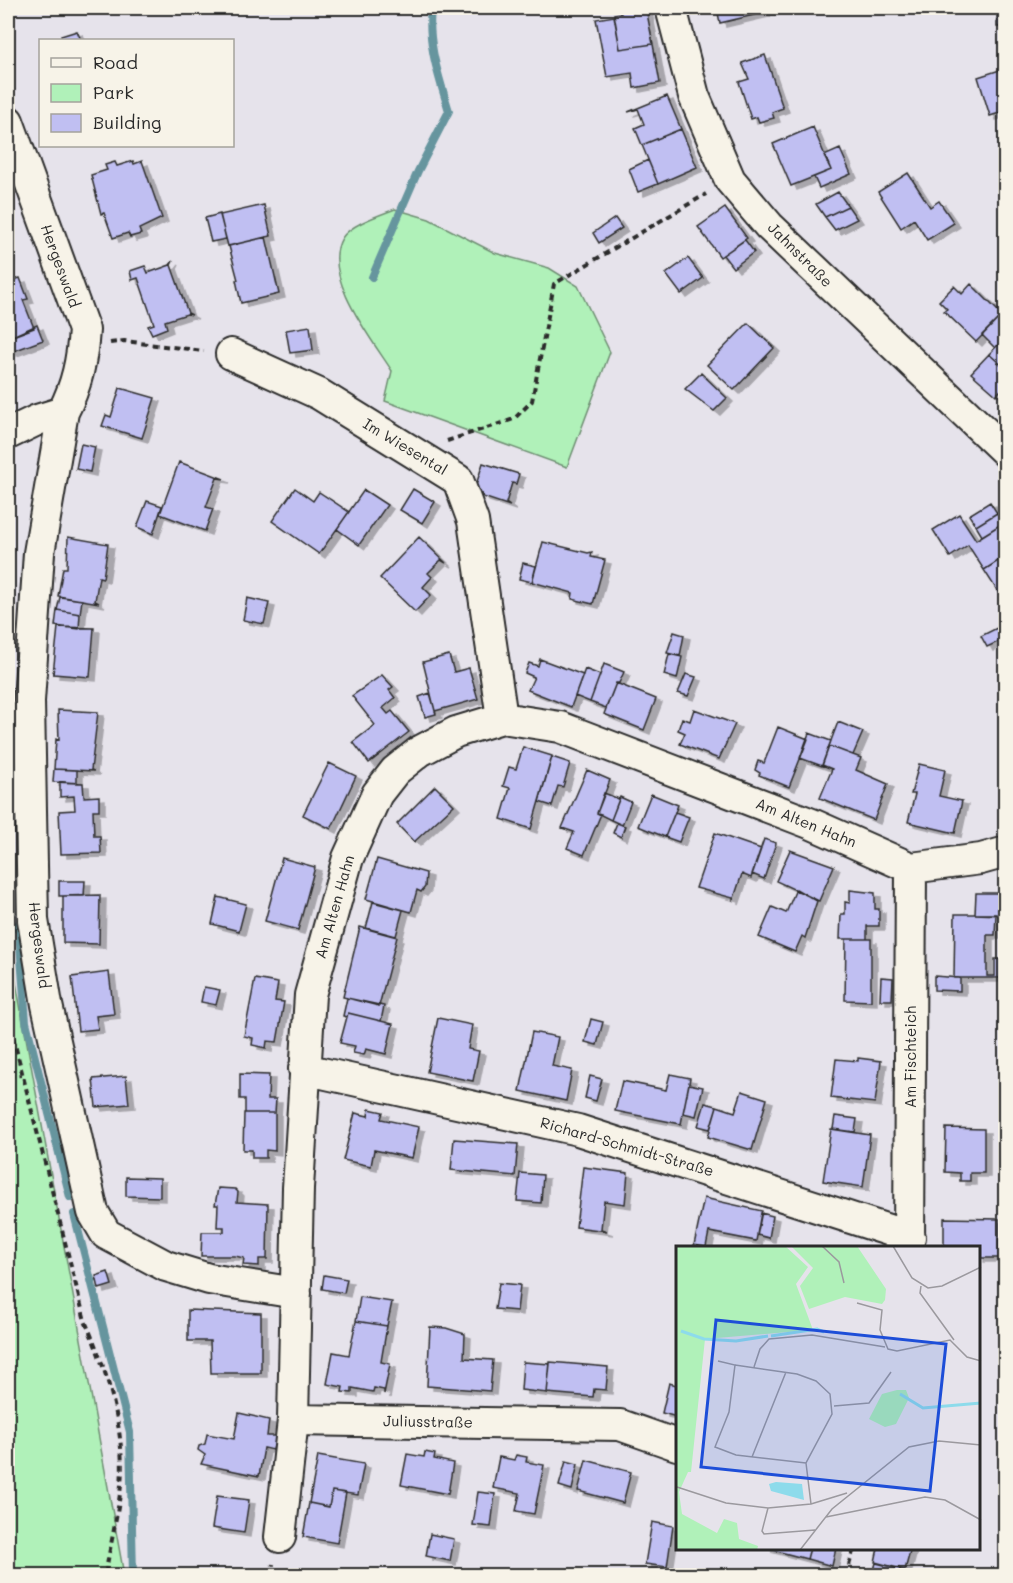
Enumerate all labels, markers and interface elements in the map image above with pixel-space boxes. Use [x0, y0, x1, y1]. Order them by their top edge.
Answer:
legend [39, 39, 234, 147]
text: Road [93, 50, 138, 74]
text: Park [93, 80, 134, 104]
text: Building [93, 110, 161, 134]
street label: Jahnstraße [764, 218, 837, 291]
street label: Hergeswald [37, 221, 85, 310]
street label: Im Wiesental [360, 413, 451, 479]
street label: Am Alten Hahn [753, 793, 860, 851]
street label: Am Alten Hahn [310, 852, 358, 961]
street label: Hergeswald [25, 900, 55, 989]
street label: Am Fischteich [900, 1006, 920, 1108]
street label: Richard-Schmidt-Straße [538, 1112, 716, 1180]
inset map [676, 1246, 980, 1550]
street label: Juliusstraße [383, 1410, 473, 1432]

